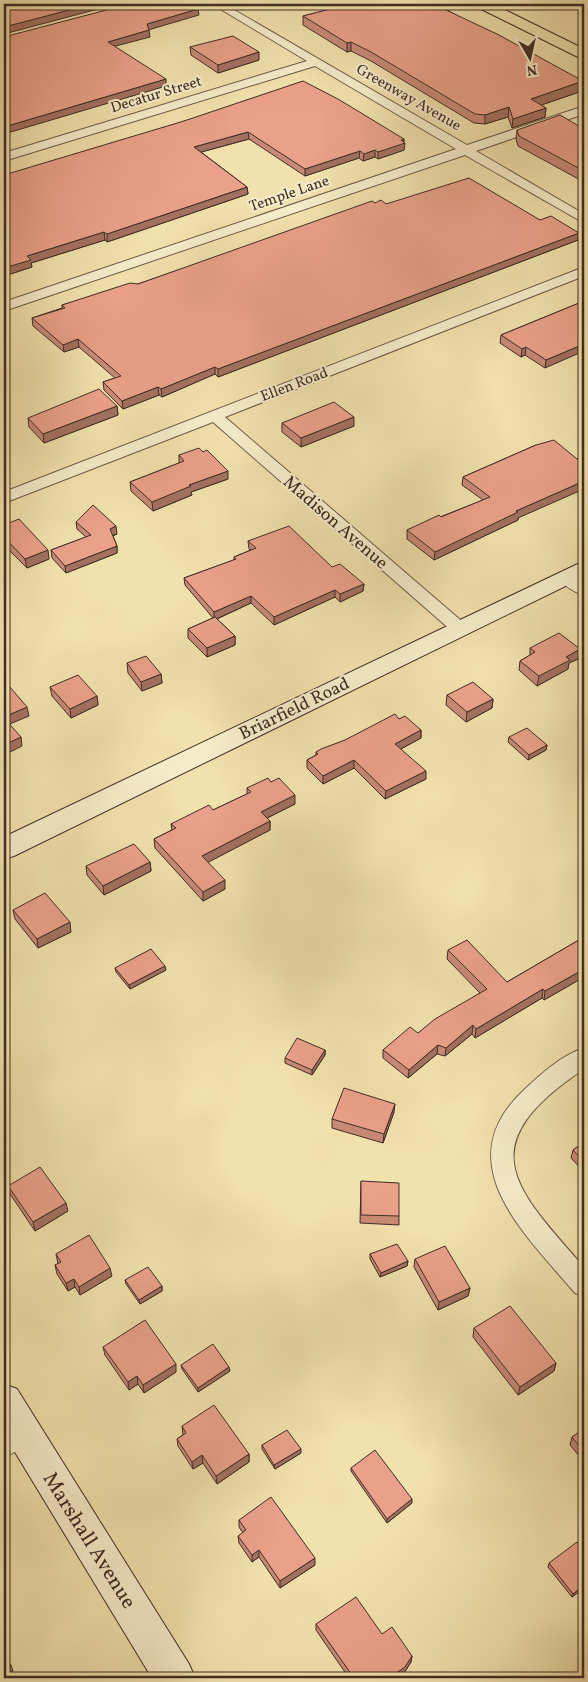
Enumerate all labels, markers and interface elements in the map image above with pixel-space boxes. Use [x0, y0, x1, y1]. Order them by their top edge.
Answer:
north arrow [506, 32, 556, 82]
text: N [525, 59, 538, 80]
street label: Greenway Avenue [352, 60, 465, 137]
street label: Decatur Street [108, 72, 205, 119]
street label: Temple Lane [247, 171, 332, 218]
street label: Ellen Road [258, 363, 331, 408]
street label: Madison Avenue [277, 470, 393, 576]
street label: Briarfield Road [235, 672, 354, 747]
street label: Marshall Avenue [35, 1467, 142, 1615]

